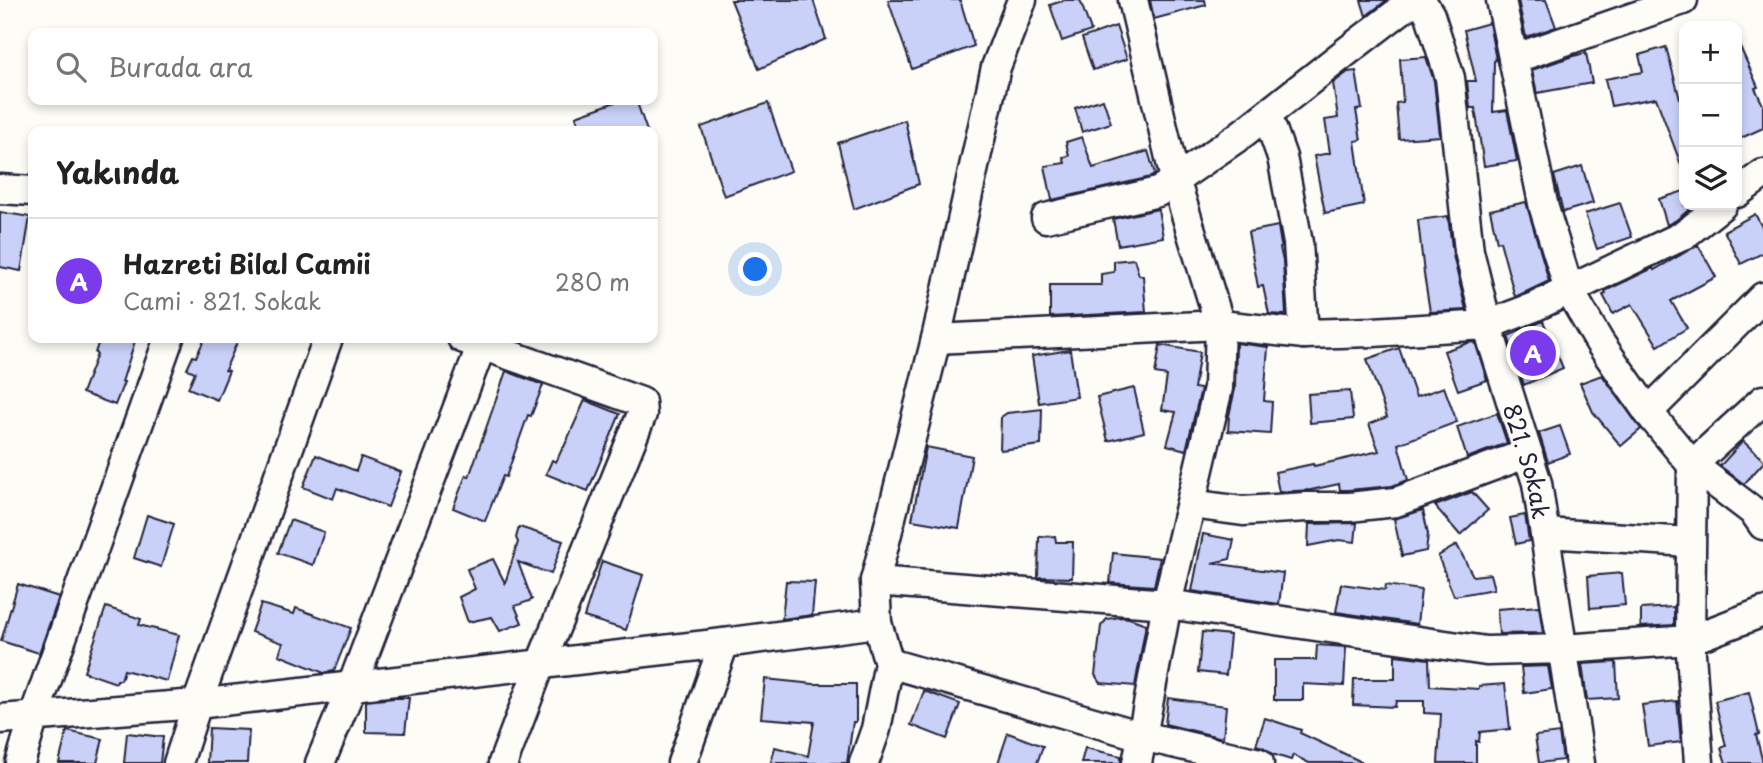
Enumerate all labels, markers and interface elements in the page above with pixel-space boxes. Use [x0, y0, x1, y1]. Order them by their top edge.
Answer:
map controls [1679, 21, 1742, 210]
button: + [1679, 21, 1742, 84]
search box [28, 28, 658, 105]
text: Burada ara [108, 47, 252, 86]
icon: search [52, 48, 90, 86]
button: − [1679, 84, 1742, 147]
button: layers [1679, 147, 1742, 210]
text: Yakında [56, 149, 179, 194]
text: Hazreti Bilal Camii [123, 244, 371, 283]
your location [738, 252, 772, 286]
text: A [70, 264, 88, 299]
text: 280 m [555, 264, 630, 299]
text: Cami · 821. Sokak [123, 283, 321, 318]
pin: A [1510, 327, 1556, 379]
street label: 821. Sokak [1495, 399, 1560, 521]

